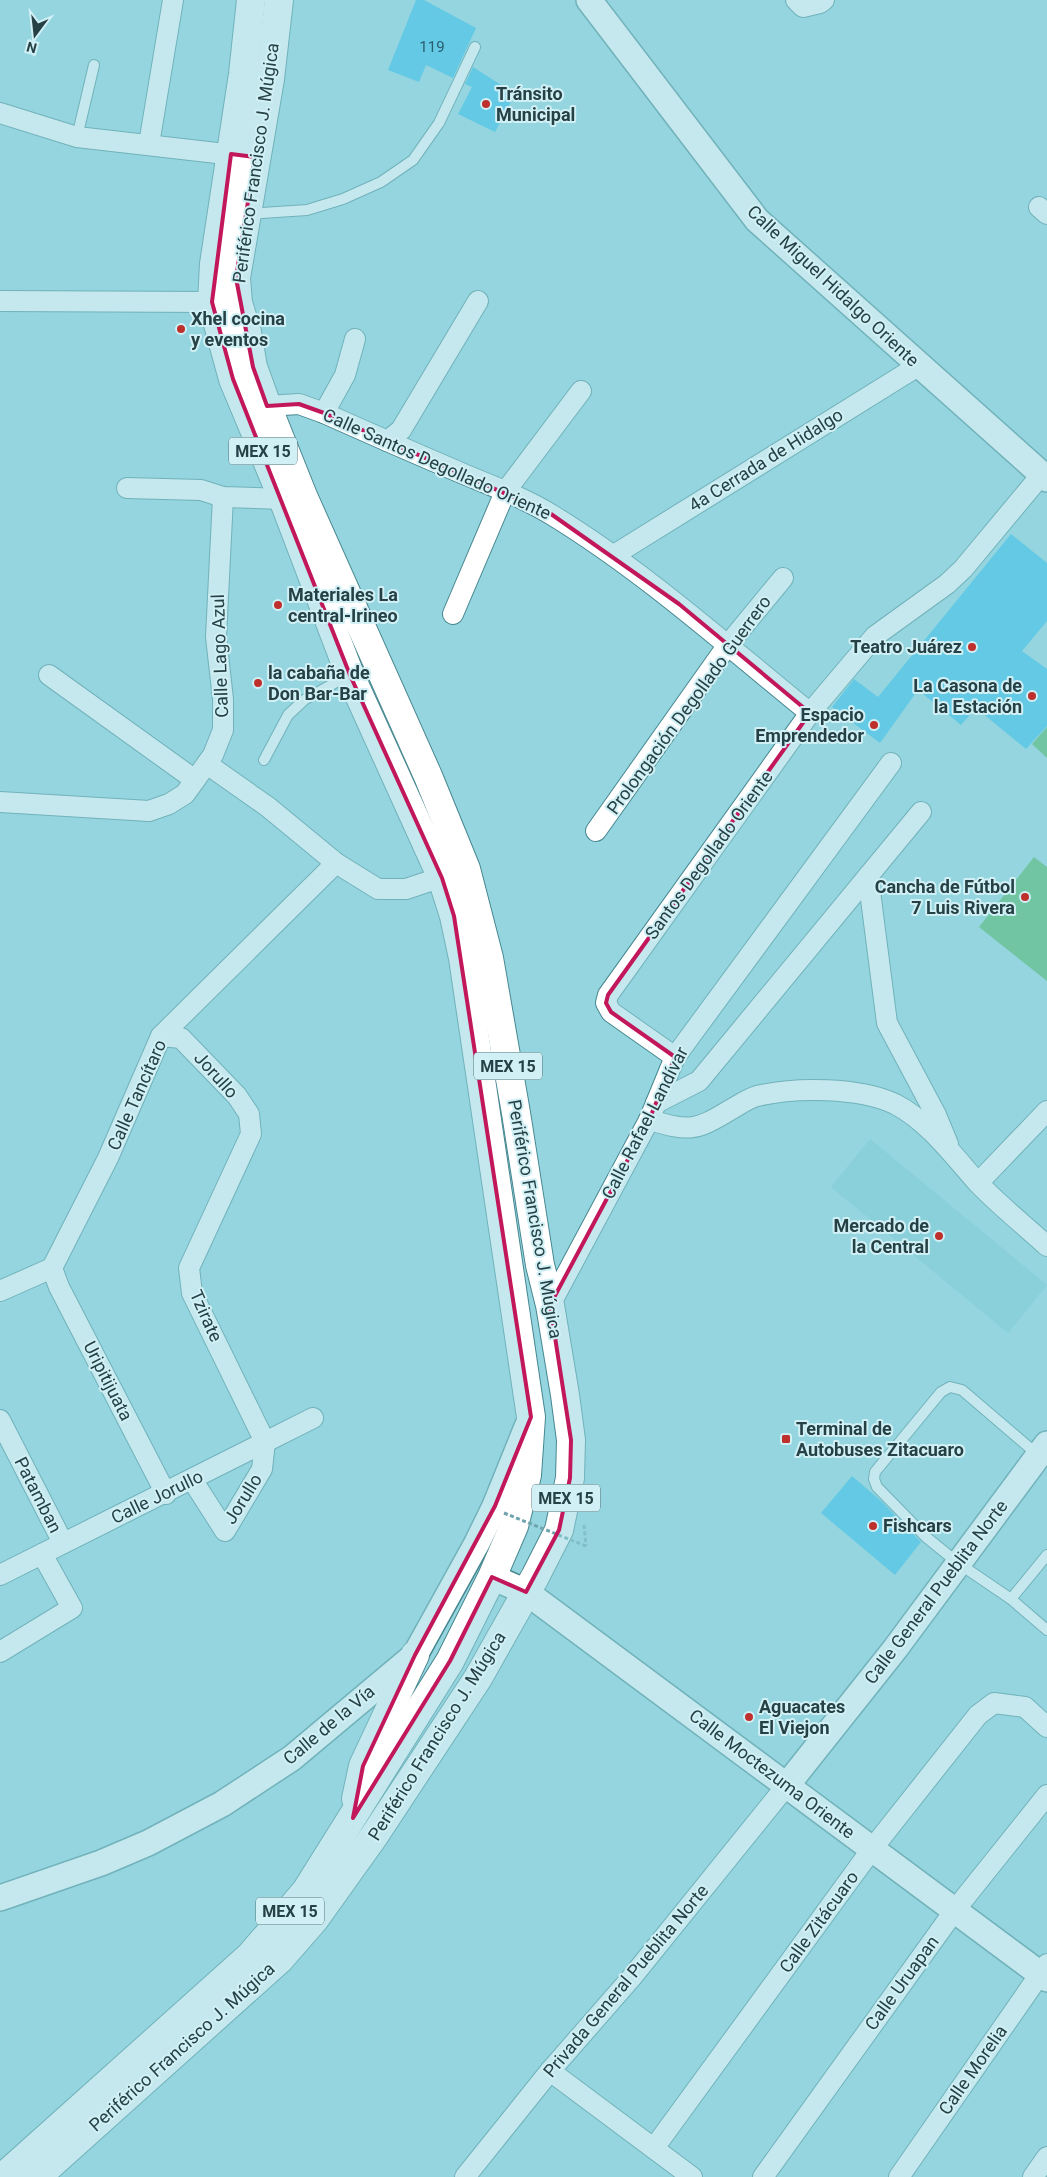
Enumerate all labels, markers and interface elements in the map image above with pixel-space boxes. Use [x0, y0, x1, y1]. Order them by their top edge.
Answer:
north arrow [10, 10, 60, 60]
house number: 119 [419, 38, 445, 56]
text: N [25, 39, 38, 57]
street label: Periférico Francisco J. Múgica [228, 41, 283, 284]
place label: Tránsito Municipal [496, 83, 575, 125]
marker: Tránsito Municipal [480, 98, 492, 110]
street label: Calle Miguel Hidalgo Oriente [743, 201, 923, 371]
place label: Xhel cocina y eventos [191, 308, 285, 350]
marker: Xhel cocina y eventos [175, 323, 187, 335]
street label: Calle Santos Degollado Oriente [320, 404, 554, 523]
street label: 4a Cerrada de Hidalgo [685, 404, 847, 516]
road number: MEX 15 [229, 438, 297, 464]
place label: Materiales La central-Irineo [288, 584, 398, 626]
street label: Prolongación Degollado Guerrero [602, 591, 775, 818]
street label: Calle Lago Azul [207, 594, 232, 718]
marker: Materiales La central-Irineo [272, 599, 284, 611]
place label: Teatro Juárez [850, 636, 962, 657]
marker: Teatro Juárez [966, 641, 978, 653]
place label: la cabaña de Don Bar-Bar [268, 662, 370, 704]
place label: La Casona de la Estación [913, 675, 1022, 717]
marker: la cabaña de Don Bar-Bar [252, 677, 264, 689]
marker: La Casona de la Estación [1026, 690, 1038, 702]
place label: Espacio Emprendedor [755, 704, 864, 746]
marker: Espacio Emprendedor [868, 719, 880, 731]
street label: Santos Degollado Oriente [640, 766, 777, 943]
place label: Cancha de Fútbol 7 Luis Rivera [875, 876, 1015, 918]
marker: Cancha de Fútbol 7 Luis Rivera [1019, 891, 1031, 903]
street label: Calle Tancítaro [103, 1036, 170, 1153]
street label: Calle Rafael Landívar [597, 1043, 692, 1202]
street label: Jorullo [190, 1047, 243, 1102]
road number: MEX 15 [474, 1052, 542, 1080]
street label: Periférico Francisco J. Múgica [504, 1098, 567, 1340]
place label: Mercado de la Central [833, 1215, 929, 1257]
marker: Mercado de la Central [933, 1230, 945, 1242]
street label: Tzirate [186, 1287, 227, 1345]
street label: Uripitijuata [79, 1337, 137, 1424]
place label: Terminal de Autobuses Zitacuaro [796, 1418, 964, 1460]
marker: Terminal de Autobuses Zitacuaro [780, 1433, 792, 1445]
street label: Patamban [10, 1453, 66, 1536]
street label: Calle Jorullo [107, 1465, 206, 1528]
street label: Jorullo [219, 1470, 266, 1528]
road number: MEX 15 [532, 1485, 600, 1512]
street label: Calle General Pueblita Norte [860, 1496, 1012, 1688]
place label: Fishcars [883, 1515, 952, 1536]
marker: Fishcars [867, 1520, 879, 1532]
street label: Periférico Francisco J. Múgica [363, 1627, 510, 1844]
street label: Calle de la Vía [279, 1680, 379, 1769]
place label: Aguacates El Viejon [759, 1696, 845, 1738]
street label: Calle Moctezuma Oriente [685, 1704, 859, 1843]
marker: Aguacates El Viejon [743, 1711, 755, 1723]
street label: Calle Zitácuaro [775, 1867, 862, 1977]
street label: Privada General Pueblita Norte [539, 1880, 712, 2081]
road number: MEX 15 [256, 1898, 324, 1924]
street label: Calle Uruapan [860, 1931, 943, 2034]
street label: Periférico Francisco J. Múgica [85, 1958, 279, 2136]
street label: Calle Morelia [934, 2021, 1011, 2118]

